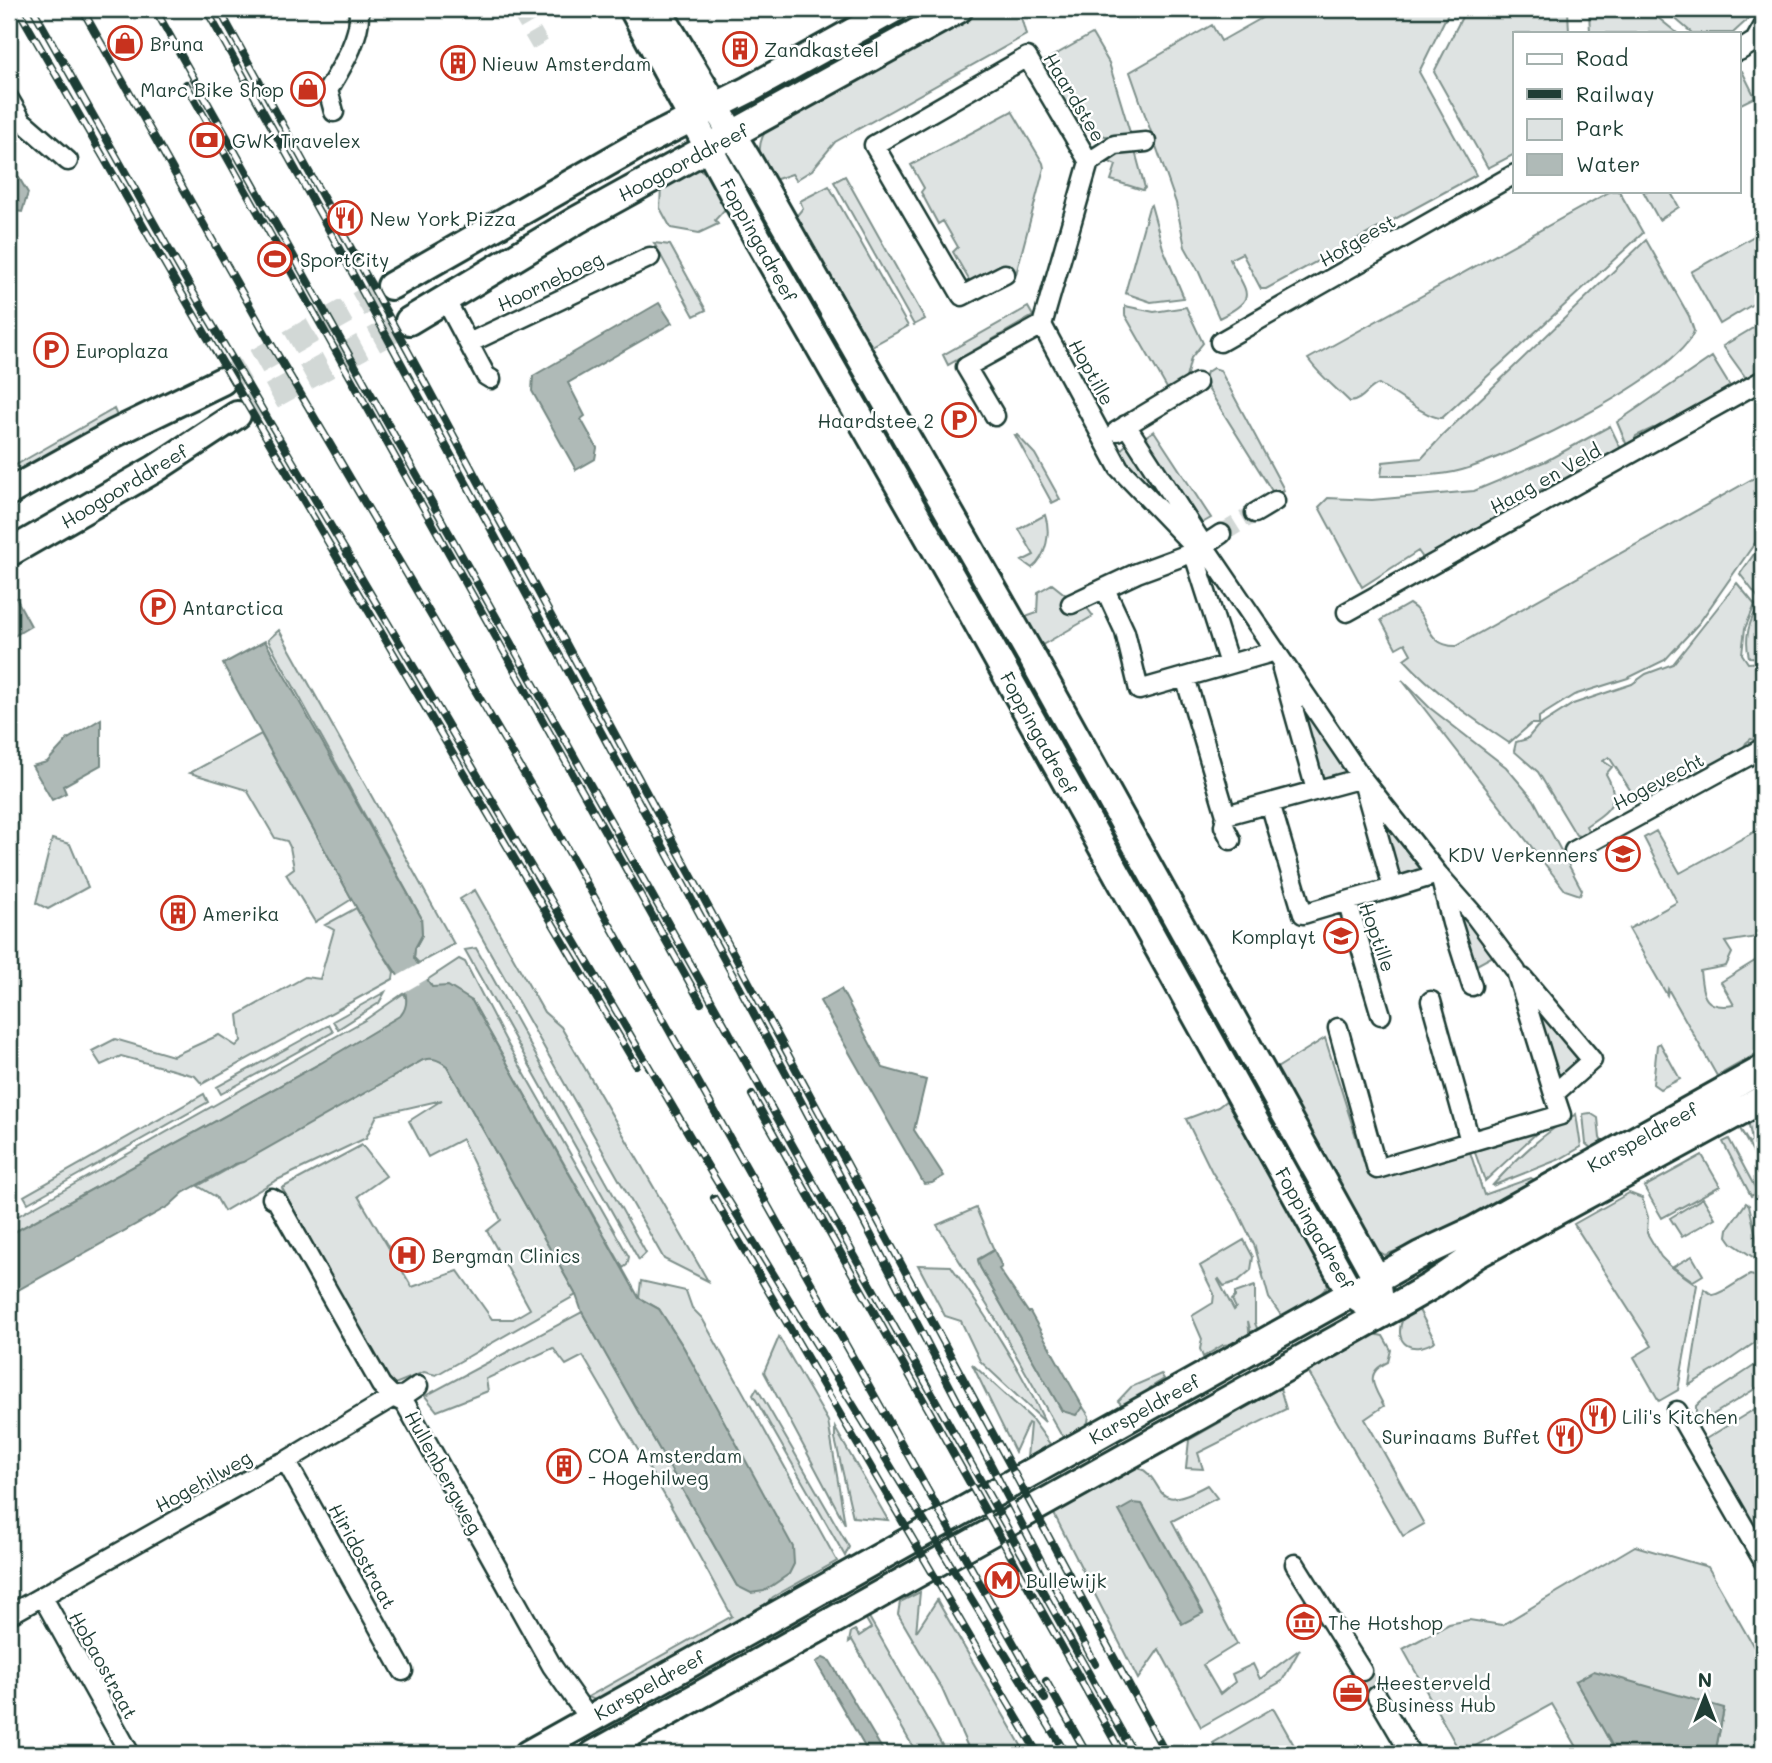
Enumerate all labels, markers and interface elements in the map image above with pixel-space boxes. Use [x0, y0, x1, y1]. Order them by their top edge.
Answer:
shop icon: Bruna [106, 24, 144, 62]
building icon: Zandkasteel [721, 30, 759, 68]
place label: Bruna [150, 31, 204, 56]
legend [1513, 32, 1740, 192]
place label: Zandkasteel [764, 37, 879, 62]
building icon: Nieuw Amsterdam [439, 44, 477, 82]
text: Road [1576, 44, 1628, 71]
street label: Haardstee [1039, 48, 1111, 146]
place label: Nieuw Amsterdam [482, 51, 651, 76]
shop icon: Marc Bike Shop [289, 70, 327, 108]
place label: Marc Bike Shop [140, 77, 284, 102]
text: Railway [1576, 80, 1655, 107]
text: Park [1576, 114, 1624, 141]
street label: Hoogoorddreef [614, 117, 753, 207]
bank icon: GWK Travelex [188, 121, 226, 159]
place label: GWK Travelex [232, 128, 360, 153]
text: Water [1576, 150, 1640, 177]
street label: Foppingadreef [715, 174, 803, 307]
restaurant icon: New York Pizza [326, 199, 364, 237]
place label: New York Pizza [370, 206, 516, 231]
street label: Hofgeest [1314, 208, 1400, 272]
sports icon: SportCity [256, 240, 294, 278]
street label: Hoorneboeg [493, 246, 607, 316]
place label: SportCity [300, 247, 389, 272]
parking icon: Europlaza [32, 331, 70, 369]
street label: Hoptille [1064, 334, 1120, 410]
place label: Europlaza [76, 338, 169, 363]
parking icon: Haardstee 2 [940, 401, 978, 439]
place label: Haardstee 2 [817, 408, 934, 433]
street label: Haag en Veld [1485, 437, 1605, 519]
street label: Hoogoorddreef [56, 438, 193, 534]
parking icon: Antarctica [139, 588, 177, 626]
place label: Antarctica [182, 595, 284, 620]
street label: Foppingadreef [995, 667, 1083, 800]
street label: Hogevecht [1608, 747, 1708, 815]
school or university icon: KDV Verkenners [1604, 835, 1642, 873]
place label: KDV Verkenners [1448, 842, 1598, 867]
building icon: Amerika [159, 894, 197, 932]
street label: Hoptille [1354, 899, 1402, 975]
place label: Amerika [202, 901, 279, 926]
school or university icon: Komplayt [1322, 917, 1360, 955]
place label: Komplayt [1231, 924, 1316, 949]
street label: Karspeldreef [1582, 1096, 1702, 1178]
street label: Foppingadreef [1270, 1162, 1360, 1294]
hospital icon: Bergman Clinics [388, 1236, 426, 1274]
place label: Bergman Clinics [432, 1243, 581, 1268]
street label: Karspeldreef [1084, 1368, 1204, 1450]
restaurant icon: Lili's Kitchen [1579, 1397, 1617, 1435]
place label: Lili's Kitchen [1622, 1404, 1738, 1429]
street label: Hullenbergweg [400, 1406, 488, 1538]
restaurant icon: Surinaams Buffet [1546, 1417, 1584, 1455]
place label: Surinaams Buffet [1382, 1424, 1540, 1449]
place label: COA Amsterdam - Hogehilweg [588, 1443, 742, 1490]
street label: Hogehilweg [150, 1444, 256, 1518]
building icon: COA Amsterdam - Hogehilweg [545, 1447, 583, 1485]
street label: Hiridostraat [324, 1499, 402, 1613]
metro station icon: Bullewijk [983, 1561, 1021, 1599]
place label: Bullewijk [1026, 1568, 1107, 1593]
museum icon: The Hotshop [1285, 1603, 1323, 1641]
street label: Hobaostraat [64, 1607, 144, 1723]
place label: The Hotshop [1328, 1610, 1443, 1635]
street label: Karspeldreef [589, 1644, 709, 1726]
north arrow [1670, 1662, 1740, 1732]
text: N [1698, 1667, 1712, 1692]
place label: Heesterveld Business Hub [1376, 1670, 1496, 1717]
office icon: Heesterveld Business Hub [1332, 1674, 1370, 1712]

